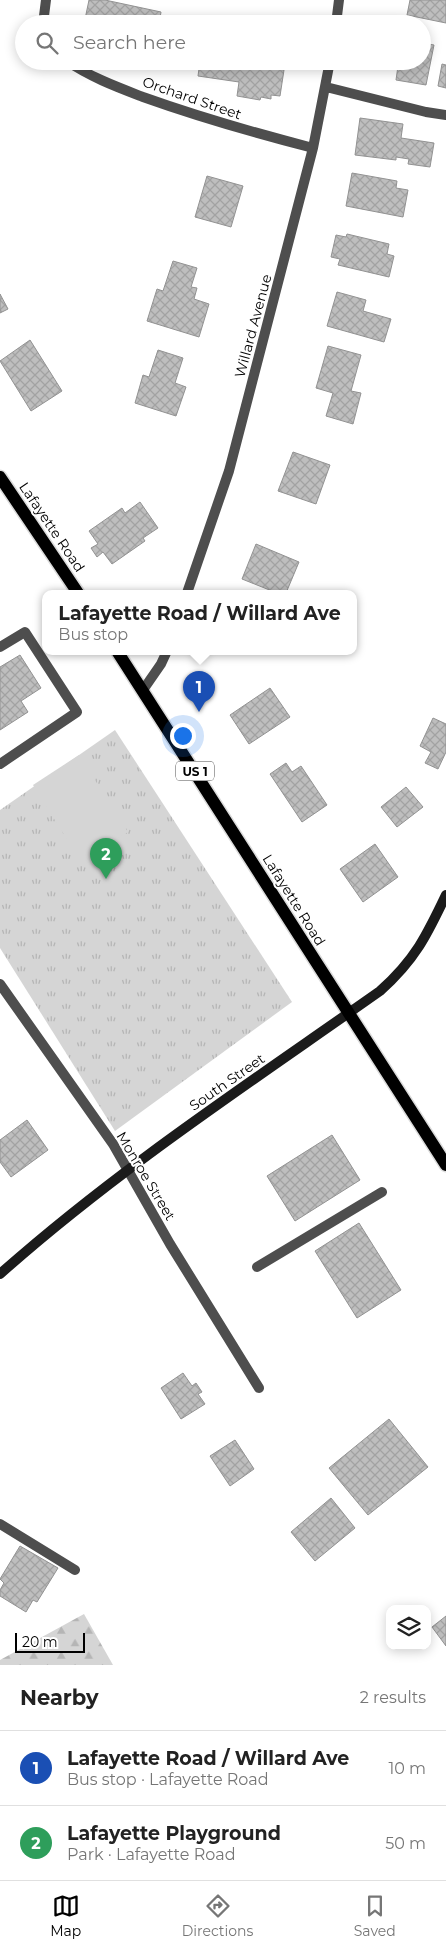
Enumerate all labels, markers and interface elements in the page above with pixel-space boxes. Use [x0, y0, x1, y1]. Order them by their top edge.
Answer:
search box [15, 15, 431, 70]
icon: search [33, 29, 61, 57]
text: Search here [73, 31, 186, 54]
street label: Orchard Street [140, 73, 244, 123]
street label: Willard Avenue [231, 272, 275, 380]
street label: Lafayette Road [15, 479, 89, 575]
popup [42, 590, 357, 655]
text: Lafayette Road / Willard Ave [58, 602, 341, 625]
text: Bus stop [58, 625, 128, 644]
pin: 1 [183, 671, 215, 712]
your location [170, 723, 196, 749]
road number: US 1 [176, 761, 214, 780]
pin: 2 [90, 838, 122, 879]
street label: Lafayette Road [259, 851, 329, 949]
street label: South Street [186, 1049, 268, 1115]
street label: Monroe Street [112, 1128, 180, 1224]
map controls [386, 1605, 431, 1650]
button: layers [386, 1605, 431, 1650]
scale bar [15, 1630, 85, 1653]
text: 20 m [22, 1633, 58, 1651]
text: Nearby [20, 1685, 99, 1710]
text: 2 results [360, 1688, 426, 1707]
text: Lafayette Road / Willard Ave [67, 1747, 349, 1770]
text: 1 [33, 1759, 39, 1778]
text: 10 m [388, 1759, 426, 1778]
text: Bus stop · Lafayette Road [67, 1770, 269, 1789]
text: Lafayette Playground [67, 1822, 281, 1845]
text: 2 [31, 1834, 41, 1853]
text: 50 m [385, 1834, 426, 1853]
text: Park · Lafayette Road [67, 1845, 235, 1864]
tab: Map [50, 1892, 81, 1940]
tab: Directions [182, 1892, 253, 1940]
tab: Saved [354, 1892, 396, 1940]

